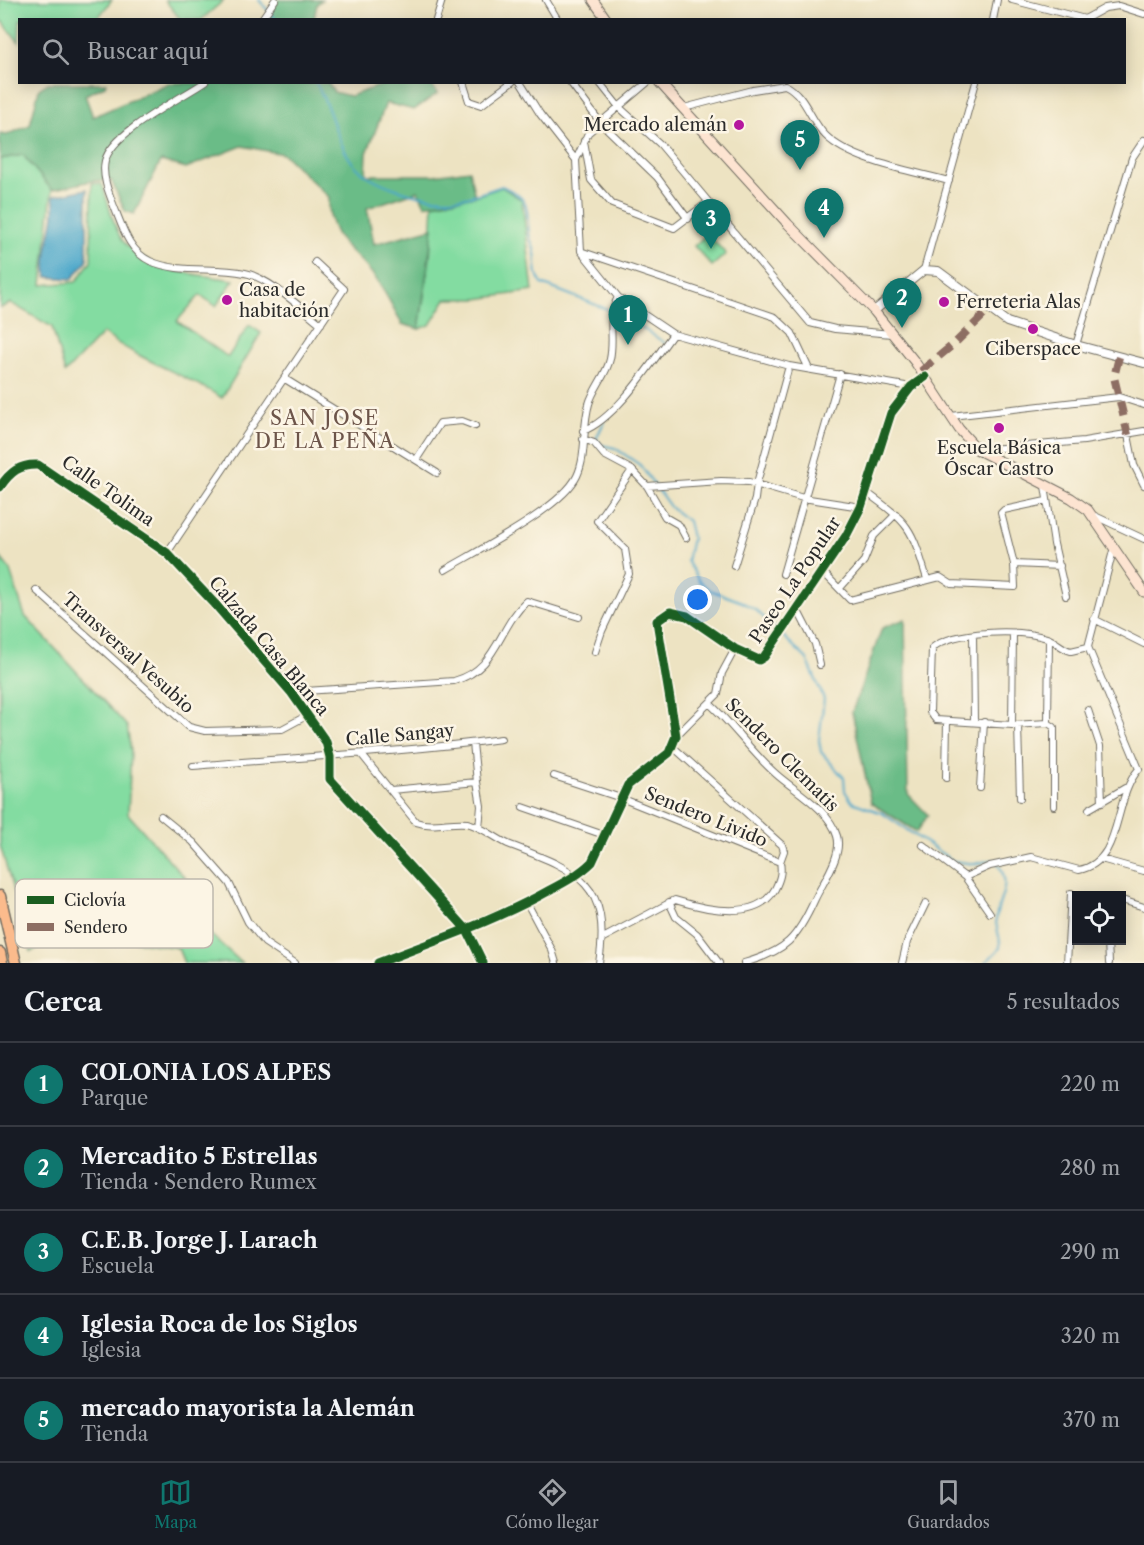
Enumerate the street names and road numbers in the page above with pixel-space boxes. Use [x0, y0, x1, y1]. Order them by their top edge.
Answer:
street label: Calle Tolima [57, 451, 159, 531]
street label: Paseo La Popular [745, 512, 846, 647]
street label: Calzada Casa Blanca [204, 572, 334, 721]
street label: Transversal Vesubio [58, 588, 198, 718]
street label: Sendero Clematis [721, 694, 843, 816]
street label: Calle Sangay [345, 719, 456, 751]
street label: Sendero Livido [641, 782, 771, 852]

